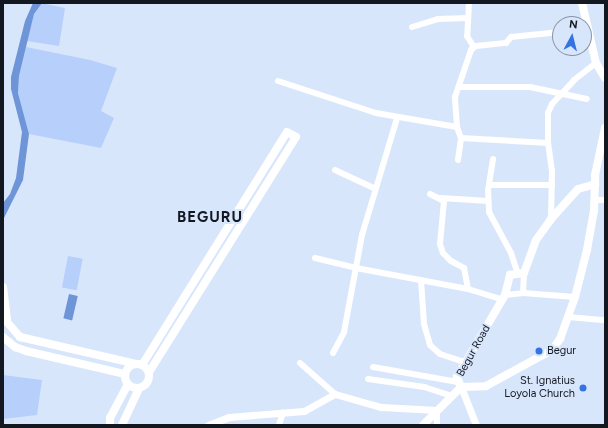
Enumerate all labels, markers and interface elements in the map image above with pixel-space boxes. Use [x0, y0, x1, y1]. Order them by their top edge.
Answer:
north arrow [552, 16, 592, 56]
text: N [568, 18, 578, 32]
district label: BEGURU [177, 209, 243, 227]
street label: Begur Road [454, 323, 494, 379]
place label: Begur [547, 344, 576, 358]
marker: Begur [534, 346, 544, 356]
place label: St. Ignatius Loyola Church [504, 375, 575, 401]
marker: St. Ignatius Loyola Church [578, 383, 588, 393]

